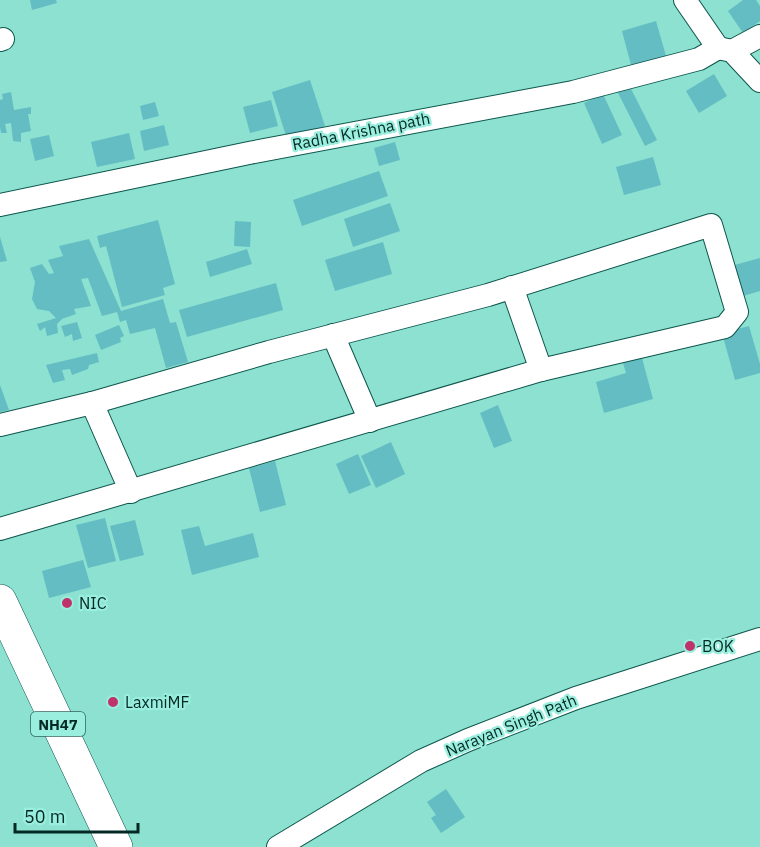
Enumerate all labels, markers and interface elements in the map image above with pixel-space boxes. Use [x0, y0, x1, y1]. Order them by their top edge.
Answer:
street label: Radha Krishna path [290, 108, 432, 154]
place label: NIC [79, 593, 107, 613]
marker: NIC [60, 596, 74, 610]
place label: BOK [702, 636, 734, 656]
marker: BOK [683, 639, 697, 653]
street label: Narayan Singh Path [442, 690, 580, 760]
place label: LaxmiMF [125, 692, 190, 712]
marker: LaxmiMF [106, 695, 120, 709]
road number: NH47 [31, 712, 85, 736]
scale bar [15, 796, 138, 834]
text: 50 m [24, 805, 66, 828]

